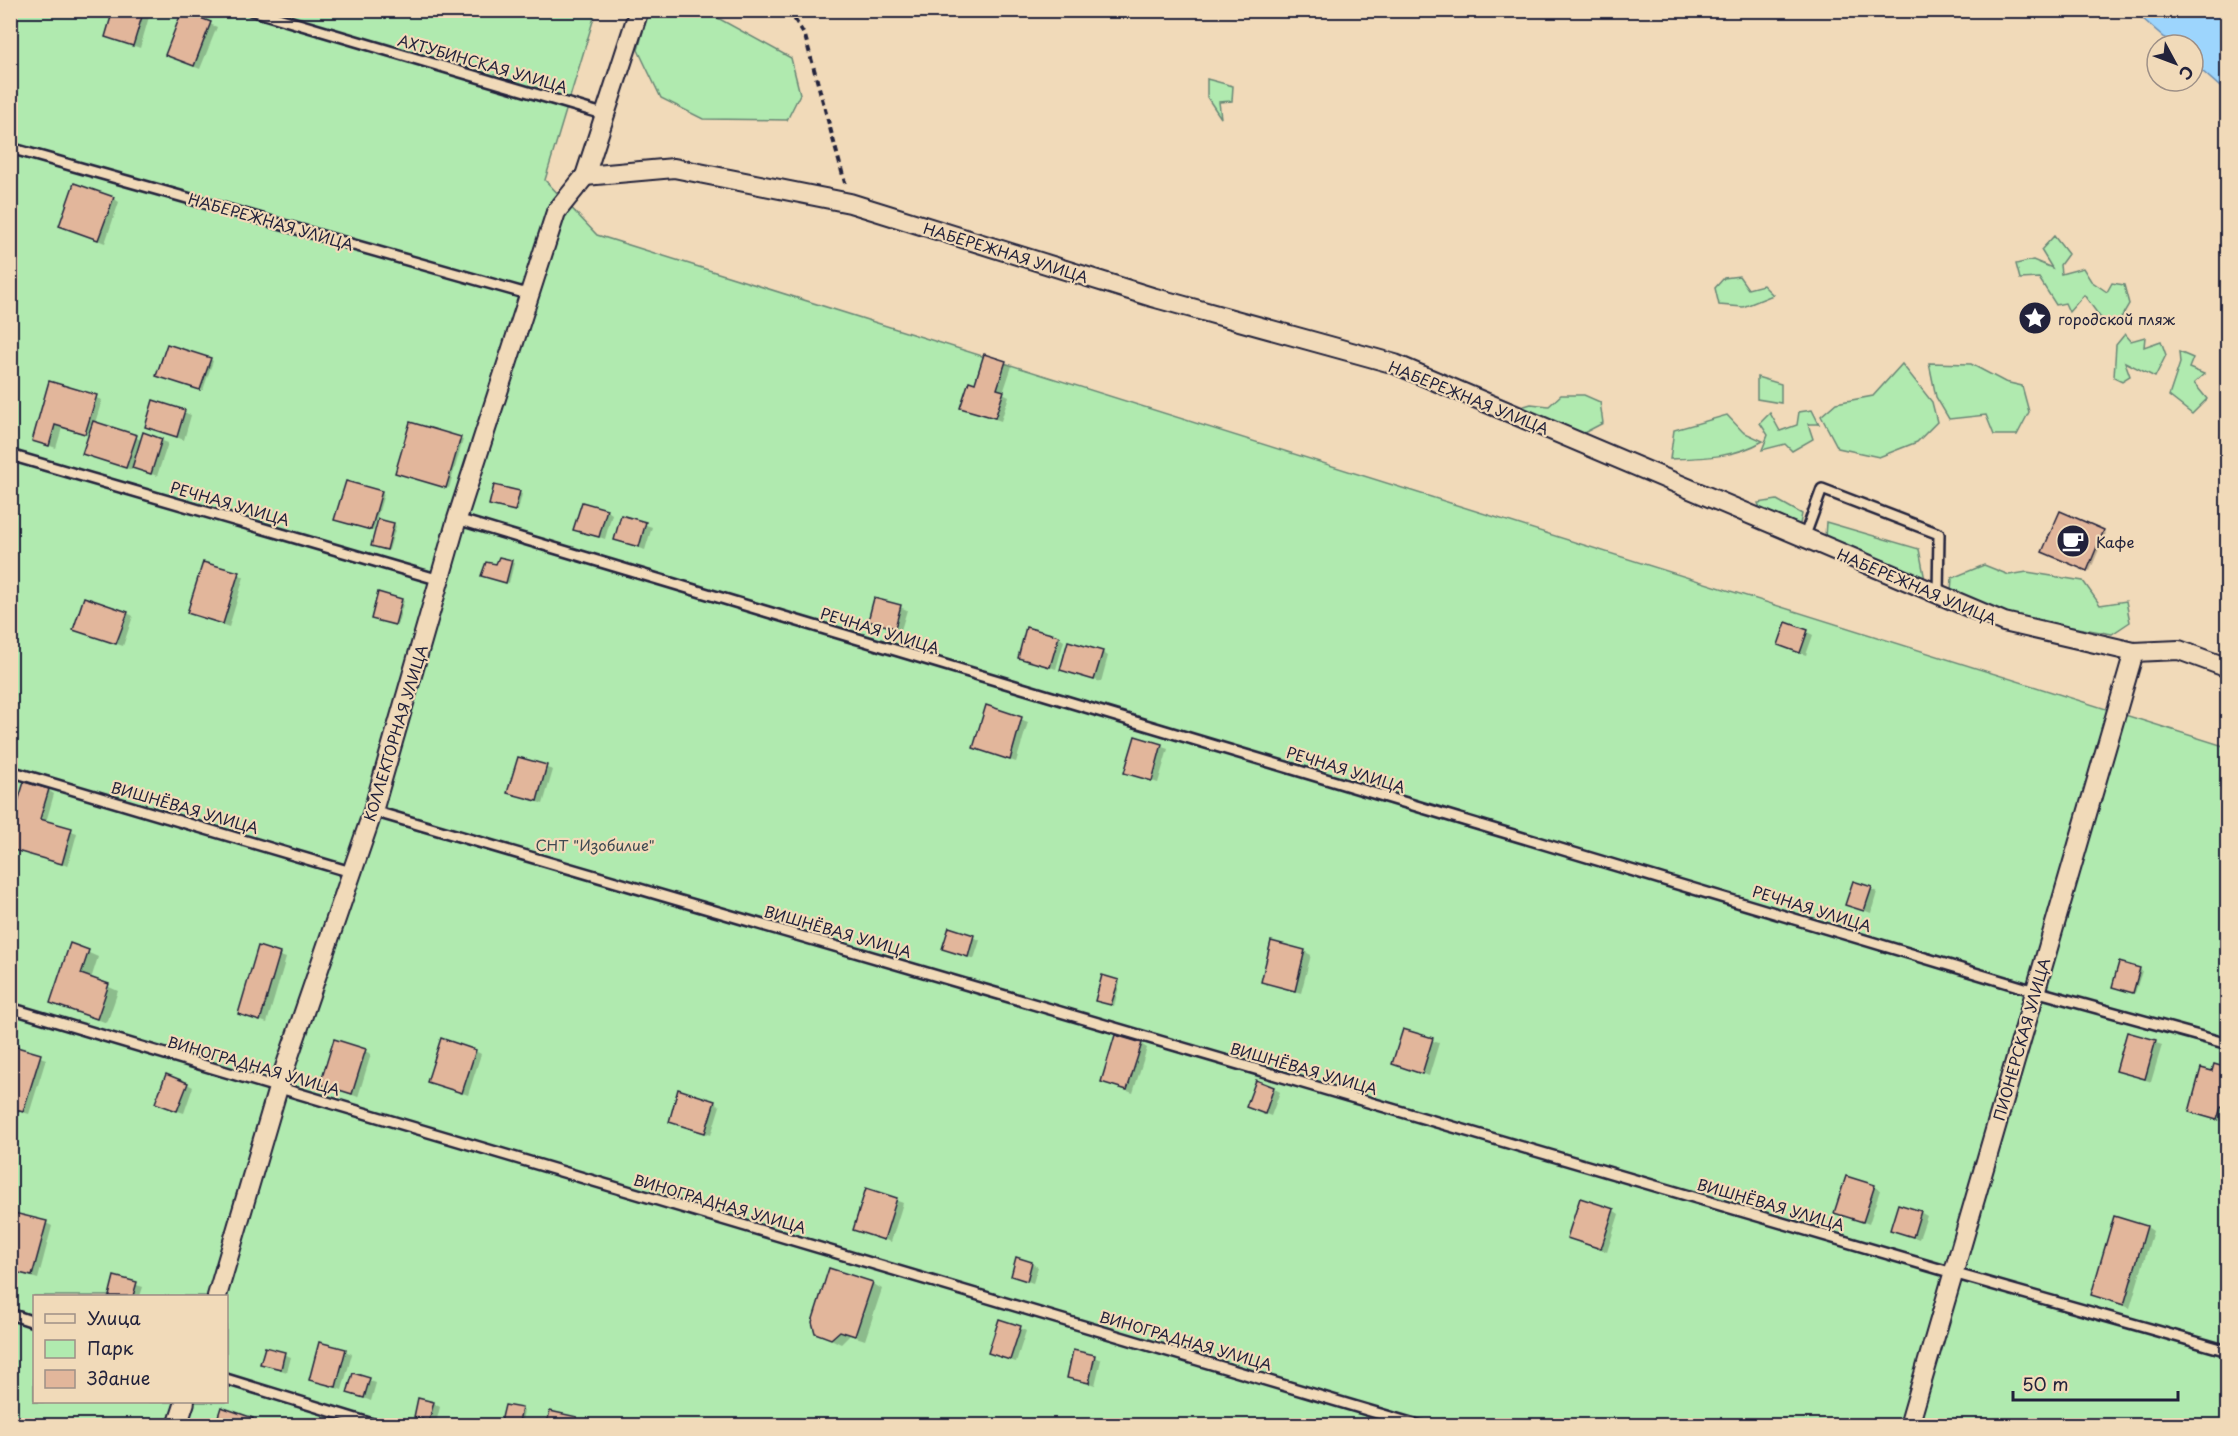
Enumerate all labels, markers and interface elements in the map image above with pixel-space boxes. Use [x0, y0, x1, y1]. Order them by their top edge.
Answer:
street label: АХТУБИНСКАЯ УЛИЦА [395, 28, 571, 98]
north arrow [2145, 33, 2205, 93]
text: С [2174, 61, 2200, 86]
street label: НАБЕРЕЖНАЯ УЛИЦА [186, 186, 356, 256]
street label: НАБЕРЕЖНАЯ УЛИЦА [921, 216, 1091, 288]
place icon: городской пляж [2017, 300, 2053, 336]
place label: городской пляж [2058, 307, 2176, 330]
street label: НАБЕРЕЖНАЯ УЛИЦА [1385, 354, 1553, 440]
street label: РЕЧНАЯ УЛИЦА [167, 475, 293, 531]
cafe icon: Кафе [2055, 523, 2091, 559]
place label: Кафе [2096, 530, 2134, 553]
street label: НАБЕРЕЖНАЯ УЛИЦА [1834, 542, 2000, 630]
street label: РЕЧНАЯ УЛИЦА [818, 601, 942, 659]
street label: КОЛЛЕКТОРНАЯ УЛИЦА [357, 642, 433, 824]
street label: РЕЧНАЯ УЛИЦА [1284, 740, 1408, 798]
street label: ВИШНЁВАЯ УЛИЦА [109, 775, 261, 839]
park label: СНТ "Изобилие" [535, 833, 655, 856]
street label: РЕЧНАЯ УЛИЦА [1750, 879, 1874, 937]
street label: ВИШНЁВАЯ УЛИЦА [762, 899, 914, 963]
street label: ПИОНЕРСКАЯ УЛИЦА [1987, 955, 2055, 1123]
street label: ВИНОГРАДНАЯ УЛИЦА [165, 1029, 343, 1101]
street label: ВИШНЁВАЯ УЛИЦА [1228, 1036, 1380, 1100]
street label: ВИНОГРАДНАЯ УЛИЦА [631, 1167, 809, 1239]
street label: ВИШНЁВАЯ УЛИЦА [1695, 1172, 1847, 1236]
legend [33, 1295, 228, 1403]
text: Улица [87, 1304, 141, 1331]
street label: ВИНОГРАДНАЯ УЛИЦА [1097, 1304, 1275, 1376]
text: Парк [87, 1334, 134, 1361]
text: Здание [87, 1364, 150, 1391]
scale bar [2013, 1364, 2178, 1402]
text: 50 m [2022, 1370, 2069, 1397]

